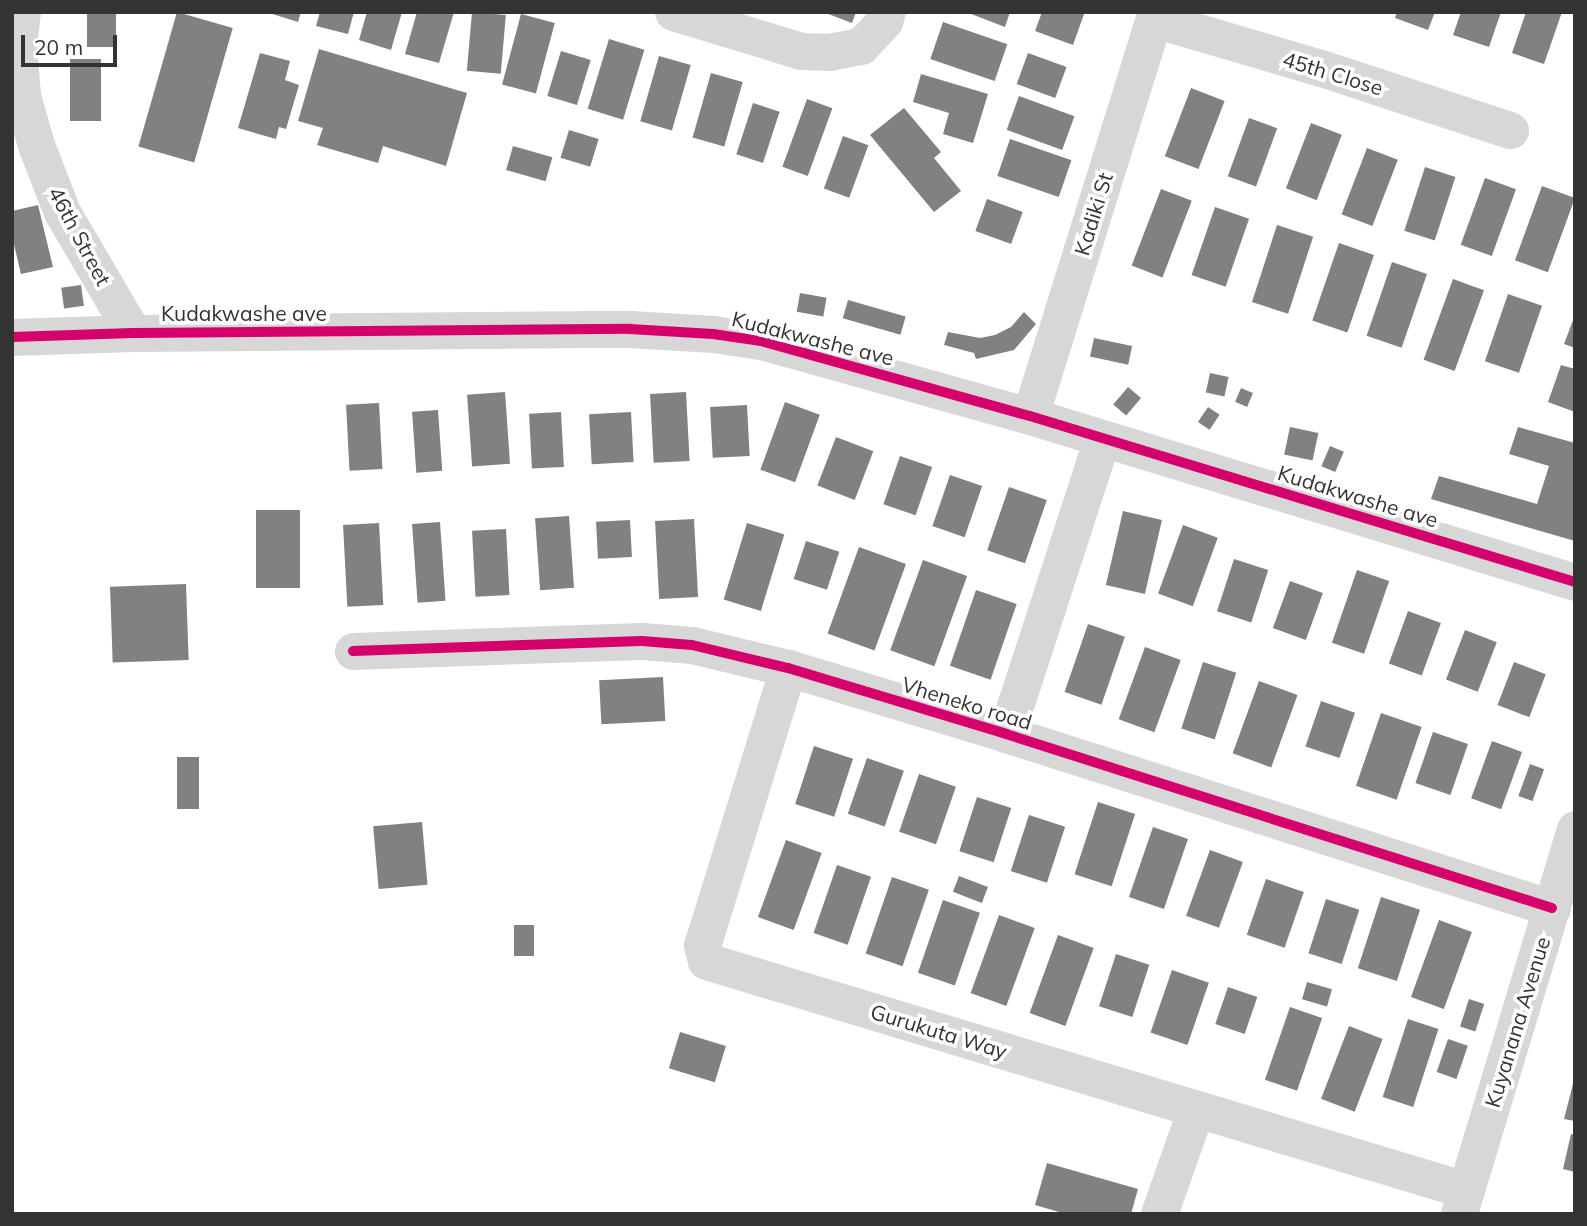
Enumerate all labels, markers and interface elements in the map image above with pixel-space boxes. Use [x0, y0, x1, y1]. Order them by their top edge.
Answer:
scale bar [24, 21, 121, 65]
text: 20 m [34, 34, 83, 60]
street label: 45th Close [1280, 46, 1386, 100]
street label: Kadiki St [1068, 170, 1118, 258]
street label: 46th Street [43, 182, 117, 290]
street label: Kudakwashe ave [161, 300, 327, 326]
street label: Kudakwashe ave [729, 306, 897, 370]
street label: Kudakwashe ave [1275, 460, 1441, 532]
street label: Vheneko road [899, 671, 1035, 735]
street label: Kuyanana Avenue [1479, 934, 1555, 1110]
street label: Gurukuta Way [868, 998, 1010, 1064]

